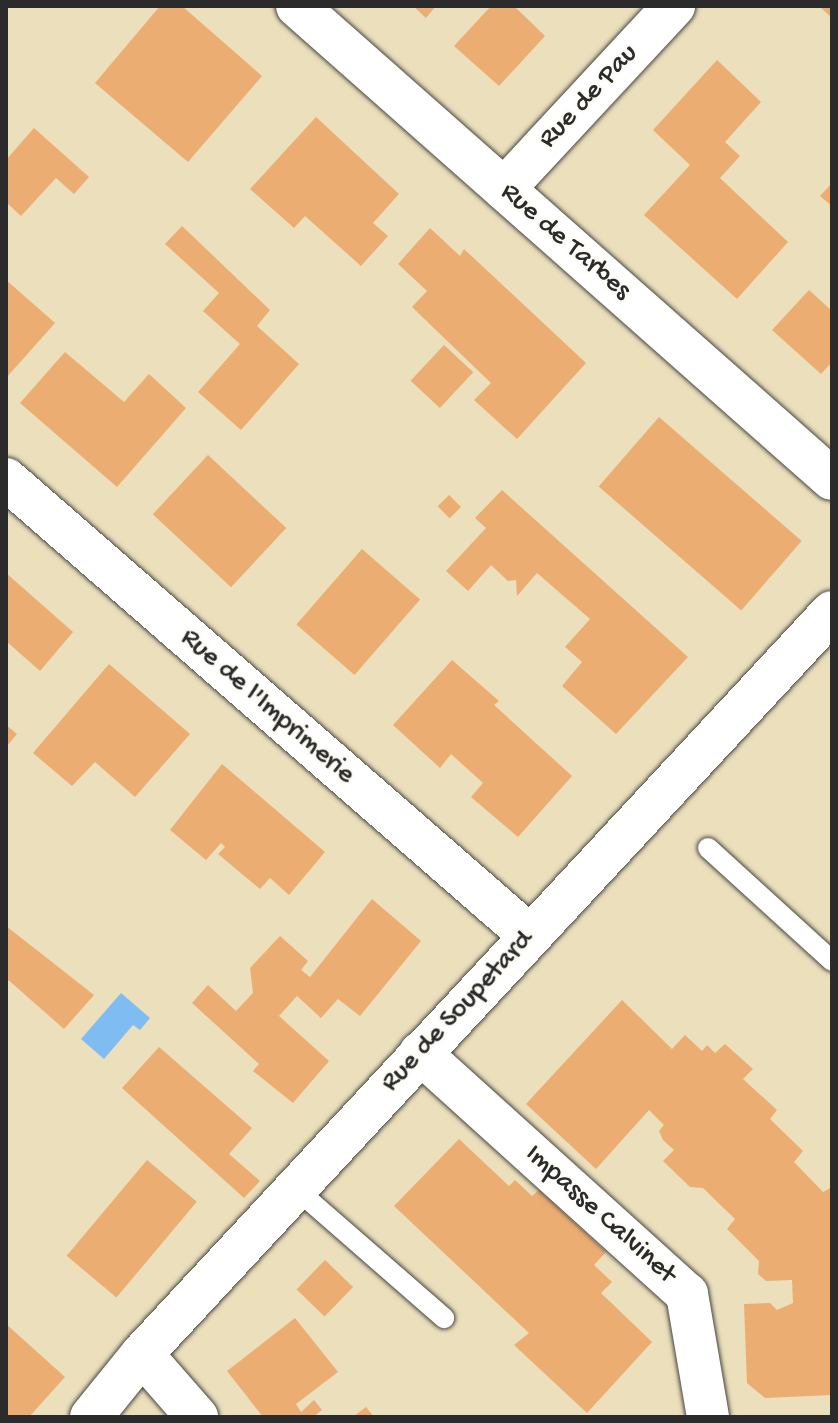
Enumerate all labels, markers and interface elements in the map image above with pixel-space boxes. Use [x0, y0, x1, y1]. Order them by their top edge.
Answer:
street label: Rue de Pau [532, 38, 646, 156]
street label: Rue de Tarbes [493, 176, 637, 308]
street label: Rue de l'Imprimerie [173, 622, 361, 792]
street label: Rue de Soupetard [375, 924, 541, 1100]
street label: Impasse Calvinet [517, 1138, 683, 1292]

